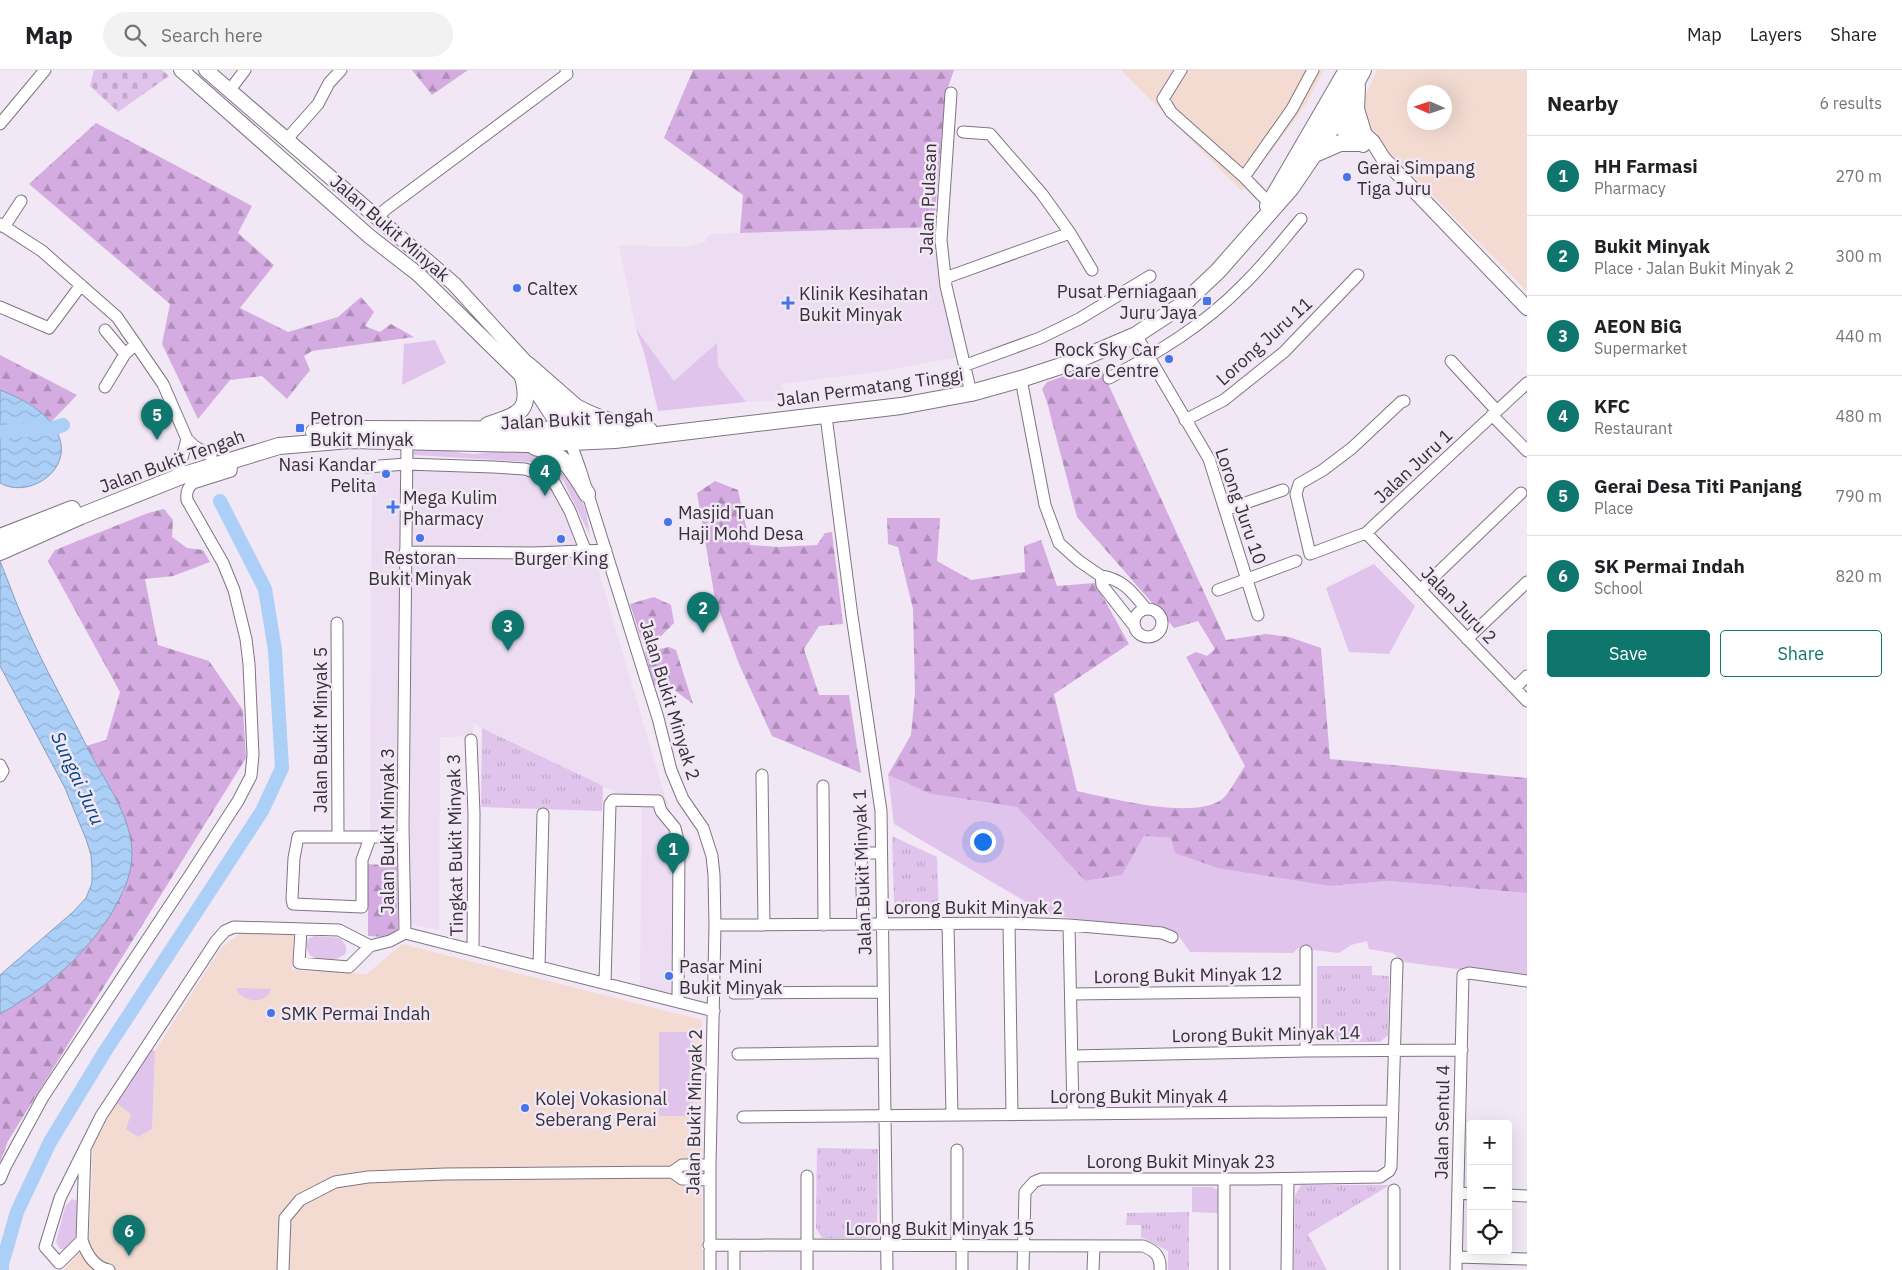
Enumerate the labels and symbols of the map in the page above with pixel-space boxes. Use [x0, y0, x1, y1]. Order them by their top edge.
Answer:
north arrow [1407, 85, 1452, 130]
street label: Jalan Pulasan [915, 143, 941, 255]
place label: Gerai Simpang Tiga Juru [1357, 156, 1475, 200]
street label: Jalan Bukit Minyak [325, 170, 455, 287]
marker: Gerai Simpang Tiga Juru [1341, 171, 1353, 183]
place label: Caltex [527, 277, 578, 300]
place label: Pusat Perniagaan Juru Jaya [1057, 280, 1197, 324]
marker: Caltex [511, 282, 523, 294]
place label: Klinik Kesihatan Bukit Minyak [799, 282, 928, 326]
street label: Lorong Juru 11 [1211, 292, 1317, 390]
marker: Pusat Perniagaan Juru Jaya [1201, 295, 1213, 307]
marker: Klinik Kesihatan Bukit Minyak [781, 296, 795, 310]
place label: Rock Sky Car Care Centre [1054, 338, 1159, 382]
marker: Rock Sky Car Care Centre [1163, 353, 1175, 365]
street label: Jalan Permatang Tinggi [775, 362, 965, 412]
pin: 5 [141, 399, 173, 440]
street label: Jalan Bukit Tengah [500, 404, 654, 434]
place label: Petron Bukit Minyak [310, 407, 414, 451]
marker: Petron Bukit Minyak [294, 422, 306, 434]
street label: Jalan Bukit Tengah [96, 424, 248, 498]
street label: Jalan Juru 1 [1369, 424, 1457, 508]
street label: Lorong Juru 10 [1210, 445, 1272, 567]
place label: Nasi Kandar Pelita [279, 453, 376, 497]
pin: 4 [529, 455, 561, 496]
marker: Nasi Kandar Pelita [380, 468, 392, 480]
place label: Mega Kulim Pharmacy [403, 486, 497, 530]
marker: Mega Kulim Pharmacy [387, 501, 399, 513]
place label: Masjid Tuan Haji Mohd Desa [678, 501, 804, 545]
marker: Masjid Tuan Haji Mohd Desa [662, 516, 674, 528]
marker: Restoran Bukit Minyak [414, 532, 426, 544]
marker: Burger King [555, 533, 567, 545]
place label: Restoran Bukit Minyak [368, 546, 472, 590]
place label: Burger King [514, 547, 608, 570]
street label: Jalan Juru 2 [1416, 561, 1502, 649]
pin: 2 [687, 592, 719, 633]
pin: 3 [492, 610, 524, 651]
street label: Jalan Bukit Minyak 2 [635, 617, 705, 783]
street label: Jalan Bukit Minyak 5 [309, 647, 332, 813]
water label: Sungai Juru [46, 727, 110, 829]
street label: Jalan Bukit Minyak 3 [376, 748, 399, 914]
street label: Tingkat Bukit Minyak 3 [442, 753, 468, 937]
street label: Jalan Bukit Minyak 1 [848, 788, 876, 956]
your location [970, 829, 996, 855]
pin: 1 [657, 833, 689, 874]
street label: Lorong Bukit Minyak 2 [885, 896, 1063, 919]
place label: Pasar Mini Bukit Minyak [679, 955, 783, 999]
street label: Lorong Bukit Minyak 12 [1093, 962, 1283, 988]
marker: Pasar Mini Bukit Minyak [663, 970, 675, 982]
place label: SMK Permai Indah [281, 1002, 431, 1025]
marker: SMK Permai Indah [265, 1007, 277, 1019]
street label: Lorong Bukit Minyak 14 [1171, 1021, 1361, 1047]
street label: Jalan Bukit Minyak 2 [681, 1029, 707, 1195]
street label: Jalan Sentul 4 [1429, 1064, 1455, 1180]
street label: Lorong Bukit Minyak 4 [1050, 1085, 1228, 1108]
place label: Kolej Vokasional Seberang Perai [535, 1087, 667, 1131]
marker: Kolej Vokasional Seberang Perai [519, 1102, 531, 1114]
street label: Lorong Bukit Minyak 23 [1087, 1150, 1275, 1173]
pin: 6 [113, 1215, 145, 1256]
street label: Lorong Bukit Minyak 15 [846, 1217, 1034, 1240]

